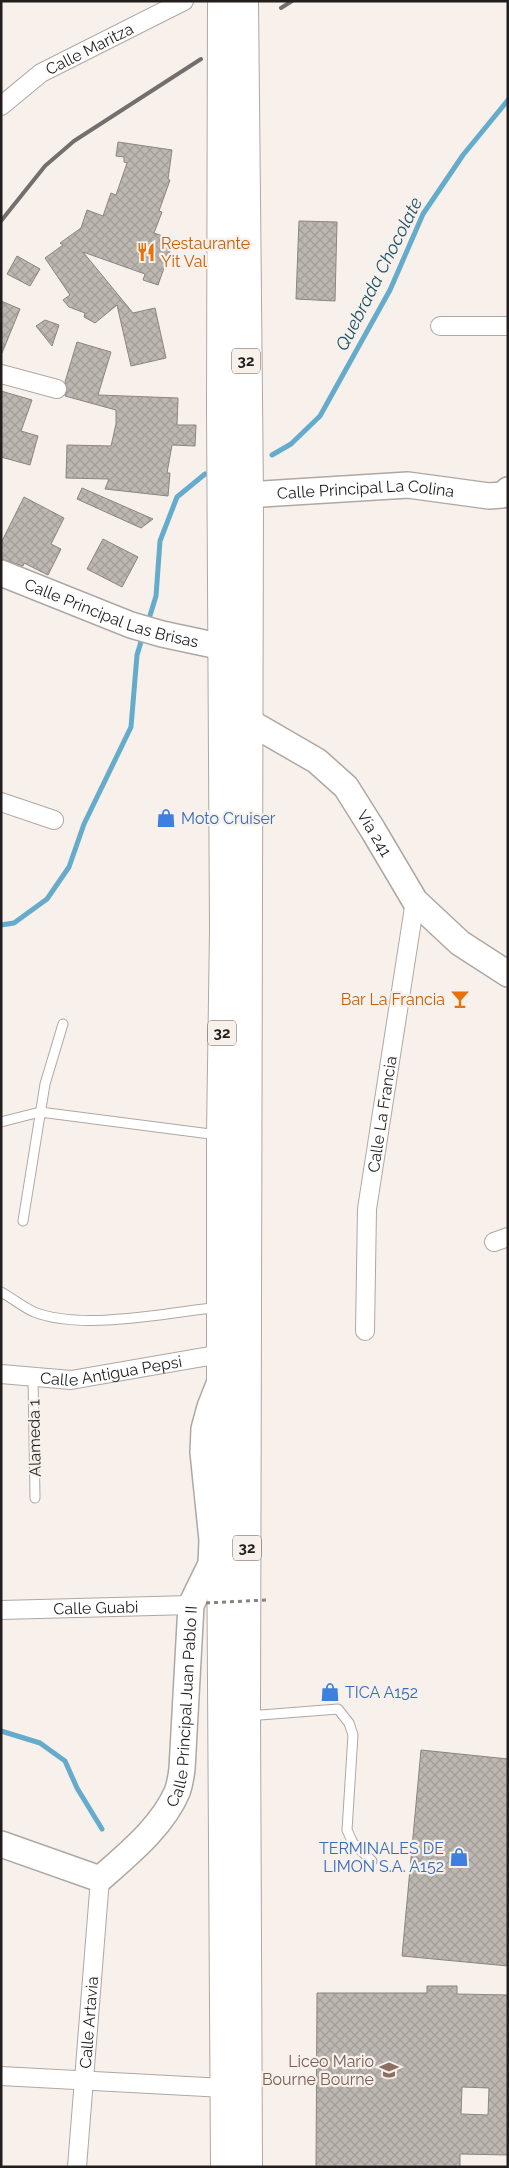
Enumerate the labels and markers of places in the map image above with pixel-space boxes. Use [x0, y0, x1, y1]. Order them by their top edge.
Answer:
place label: Restaurante Yit Val [161, 234, 250, 271]
restaurant icon: Restaurante Yit Val [135, 241, 157, 263]
shop icon: Moto Cruiser [155, 807, 177, 829]
place label: Moto Cruiser [181, 809, 276, 828]
bar icon: Bar La Francia [449, 988, 471, 1010]
place label: Bar La Francia [341, 990, 445, 1009]
shop icon: TICA A152 [319, 1681, 341, 1703]
place label: TICA A152 [345, 1683, 418, 1702]
place label: TERMINALES DE LIMON S.A. A152 [319, 1839, 444, 1876]
shop icon: TERMINALES DE LIMON S.A. A152 [448, 1846, 470, 1868]
place label: Liceo Mario Bourne Bourne [262, 2052, 374, 2089]
school or university icon: Liceo Mario Bourne Bourne [378, 2059, 400, 2081]

